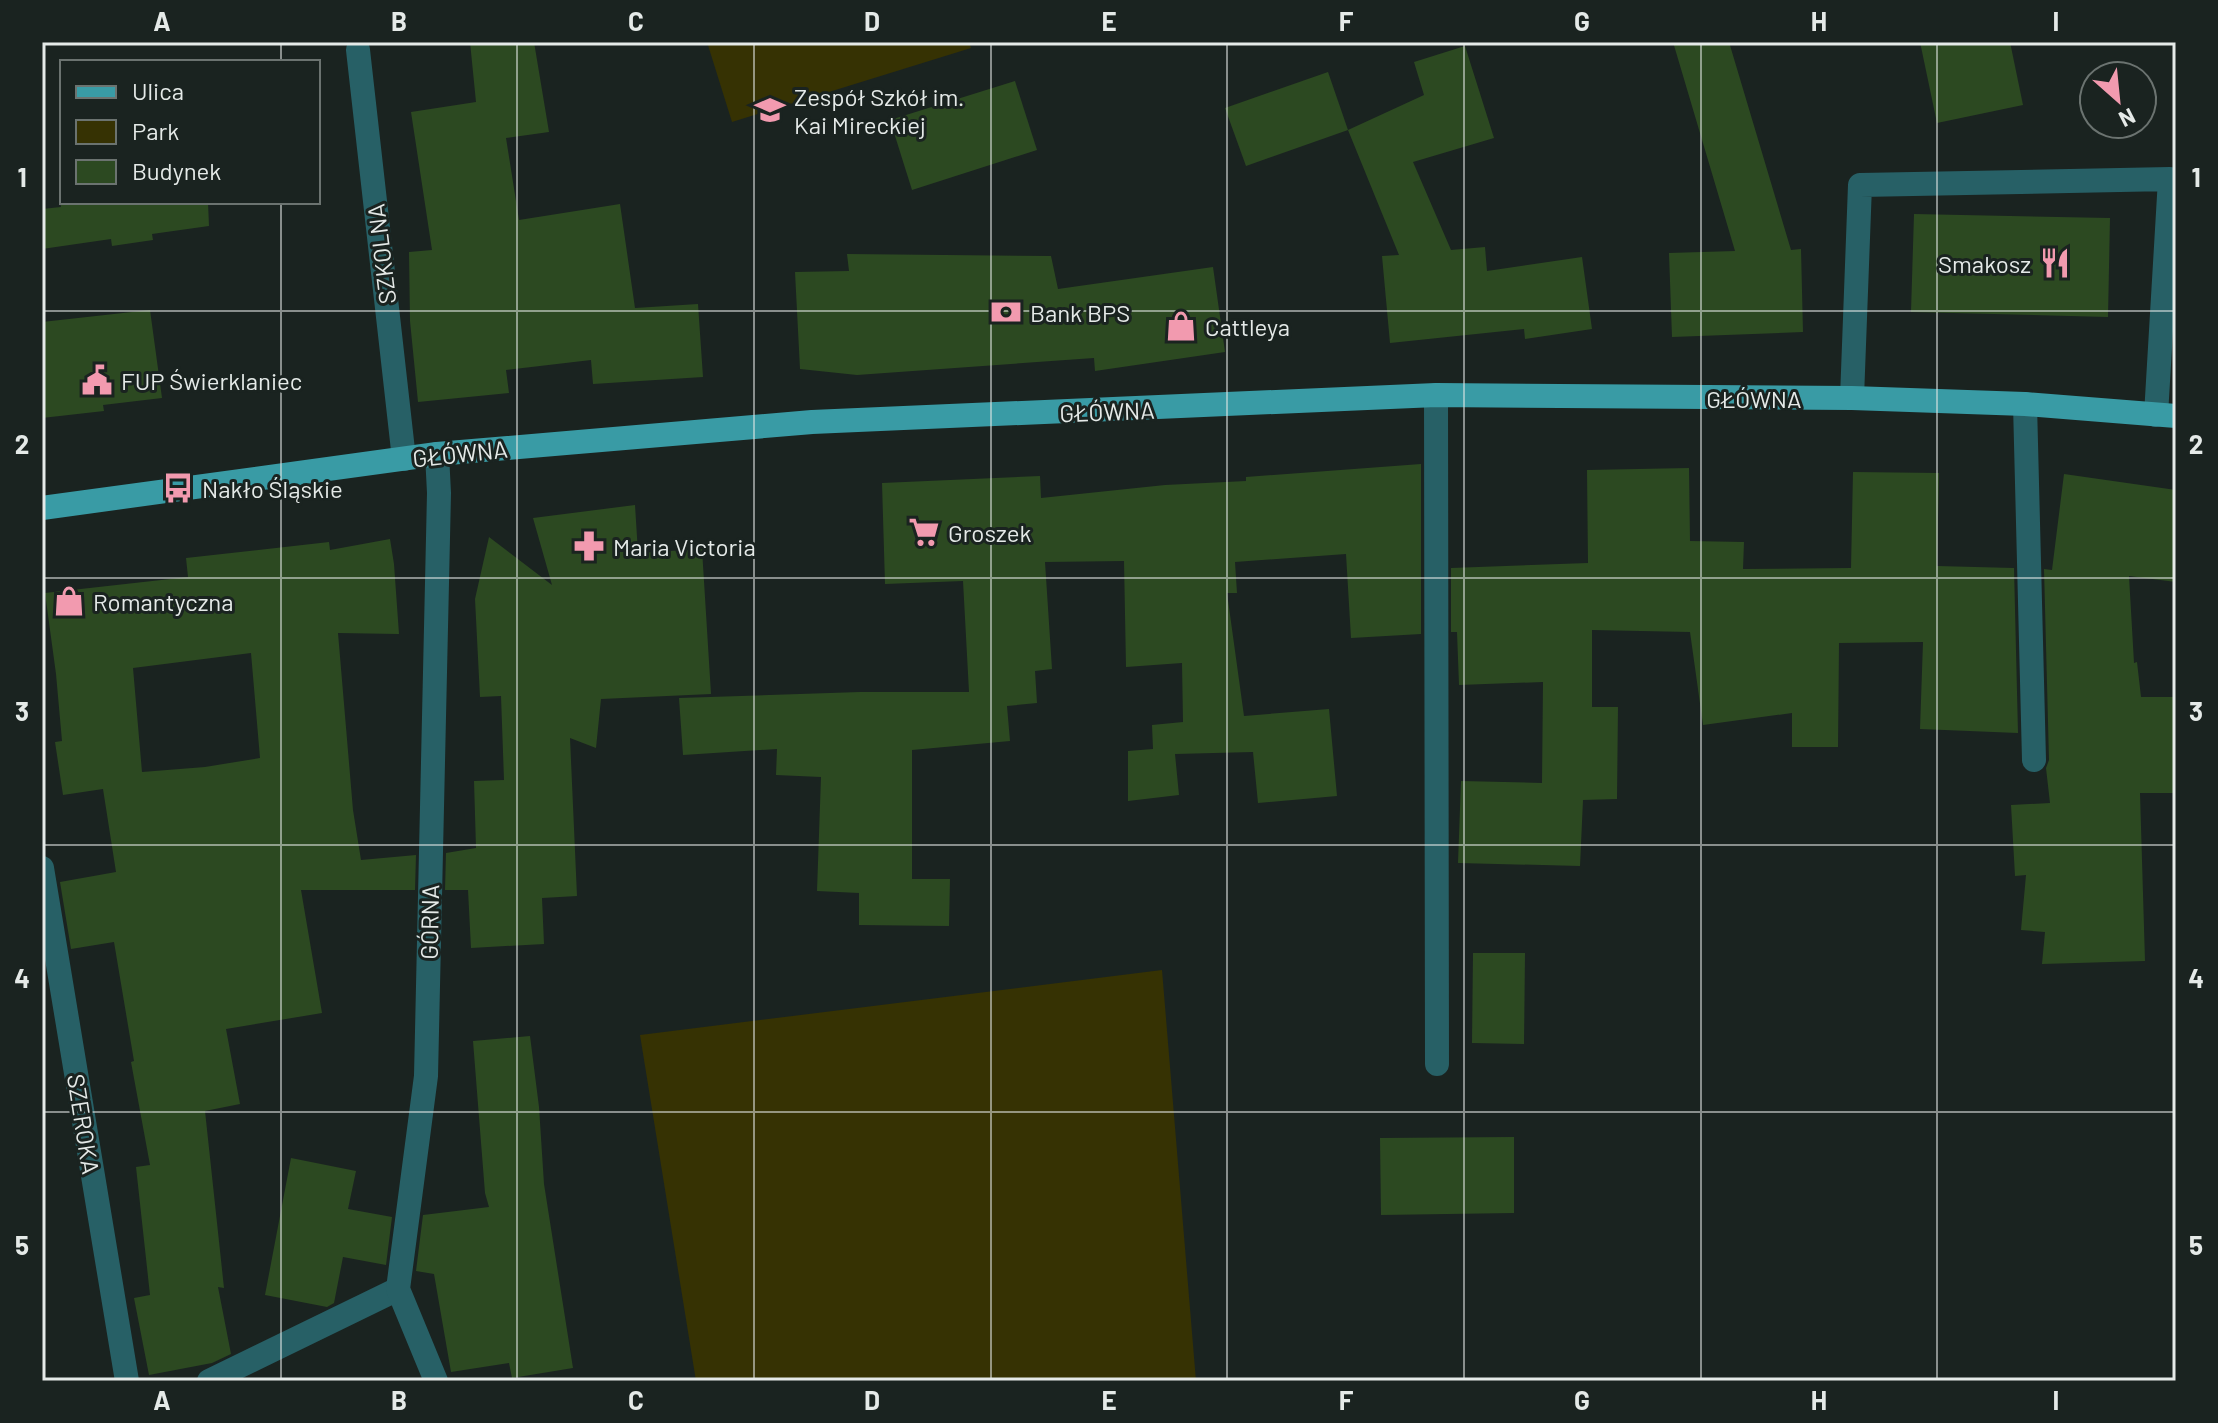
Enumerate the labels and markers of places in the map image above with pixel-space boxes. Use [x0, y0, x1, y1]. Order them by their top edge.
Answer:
place label: Zespół Szkół im. Kai Mireckiej [794, 82, 965, 139]
school or university icon: Zespół Szkół im. Kai Mireckiej [753, 93, 787, 127]
restaurant icon: Smakosz [2038, 246, 2072, 280]
place label: Smakosz [1938, 249, 2031, 278]
bank icon: Bank BPS [989, 295, 1023, 329]
place label: Bank BPS [1030, 298, 1130, 327]
shop icon: Cattleya [1164, 309, 1198, 343]
place label: Cattleya [1205, 312, 1290, 341]
public building icon: FUP Świerklaniec [80, 363, 114, 397]
place label: FUP Świerklaniec [121, 366, 302, 395]
bus stop icon: Nakło Śląskie [161, 471, 195, 505]
place label: Nakło Śląskie [202, 474, 343, 503]
supermarket icon: Groszek [907, 515, 941, 549]
place label: Groszek [948, 518, 1031, 547]
pharmacy icon: Maria Victoria [572, 529, 606, 563]
place label: Maria Victoria [613, 532, 756, 561]
shop icon: Romantyczna [52, 584, 86, 618]
place label: Romantyczna [93, 587, 234, 616]

